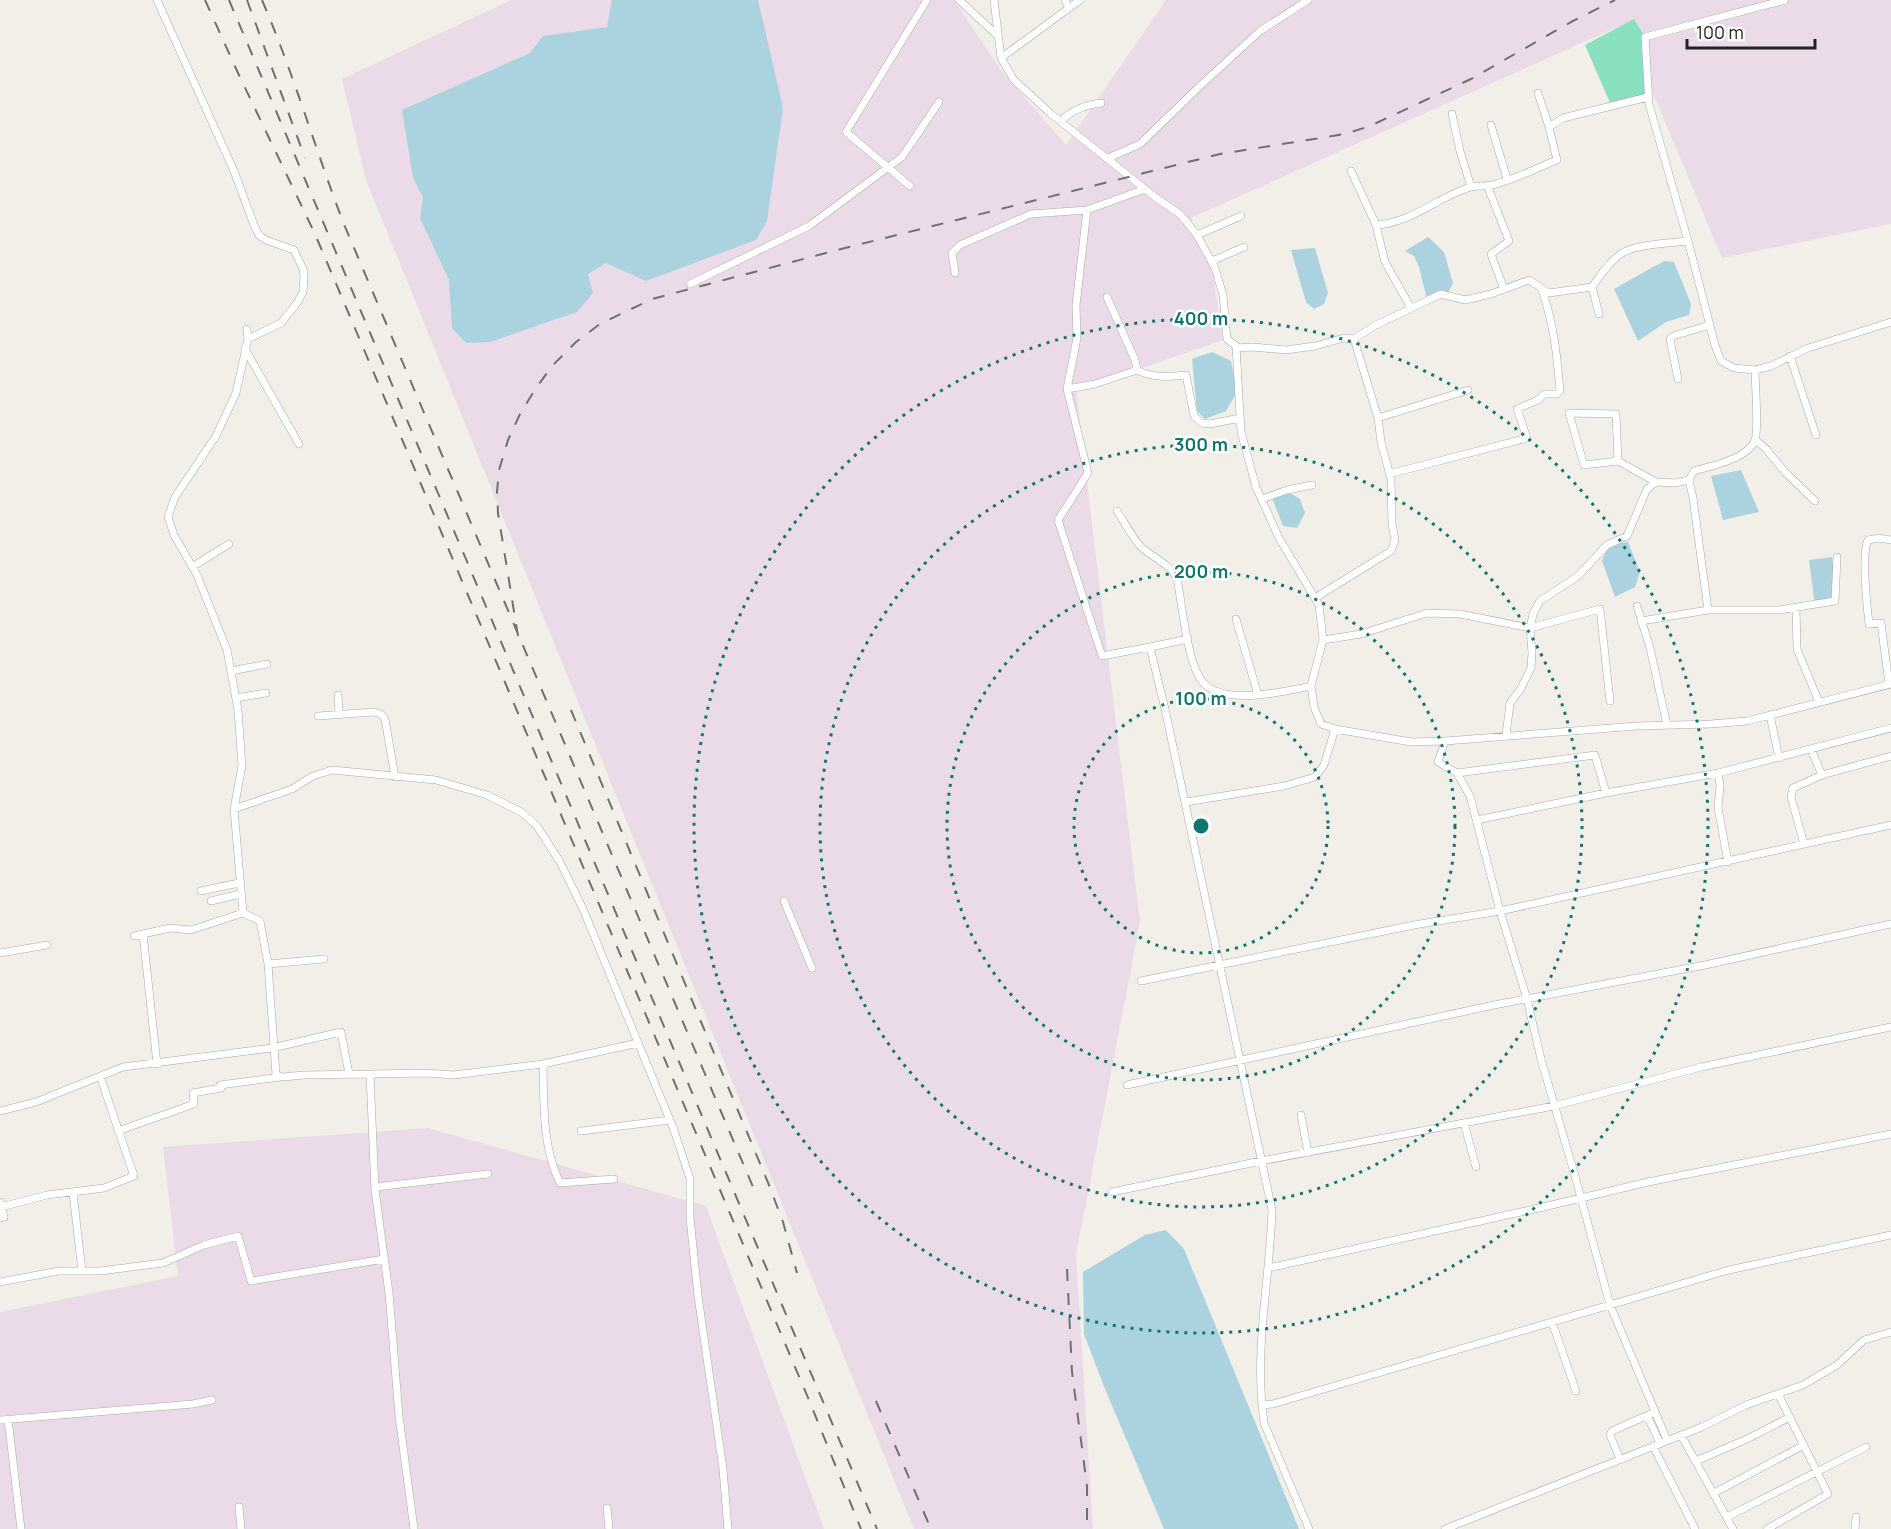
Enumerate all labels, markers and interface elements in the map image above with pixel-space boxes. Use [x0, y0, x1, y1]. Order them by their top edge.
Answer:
scale bar [1687, 12, 1814, 50]
text: 100 m [1696, 20, 1744, 44]
text: 400 m [1174, 306, 1228, 330]
text: 300 m [1174, 432, 1228, 456]
text: 200 m [1174, 559, 1228, 583]
text: 100 m [1175, 686, 1227, 710]
centre of rings [1191, 816, 1211, 836]

